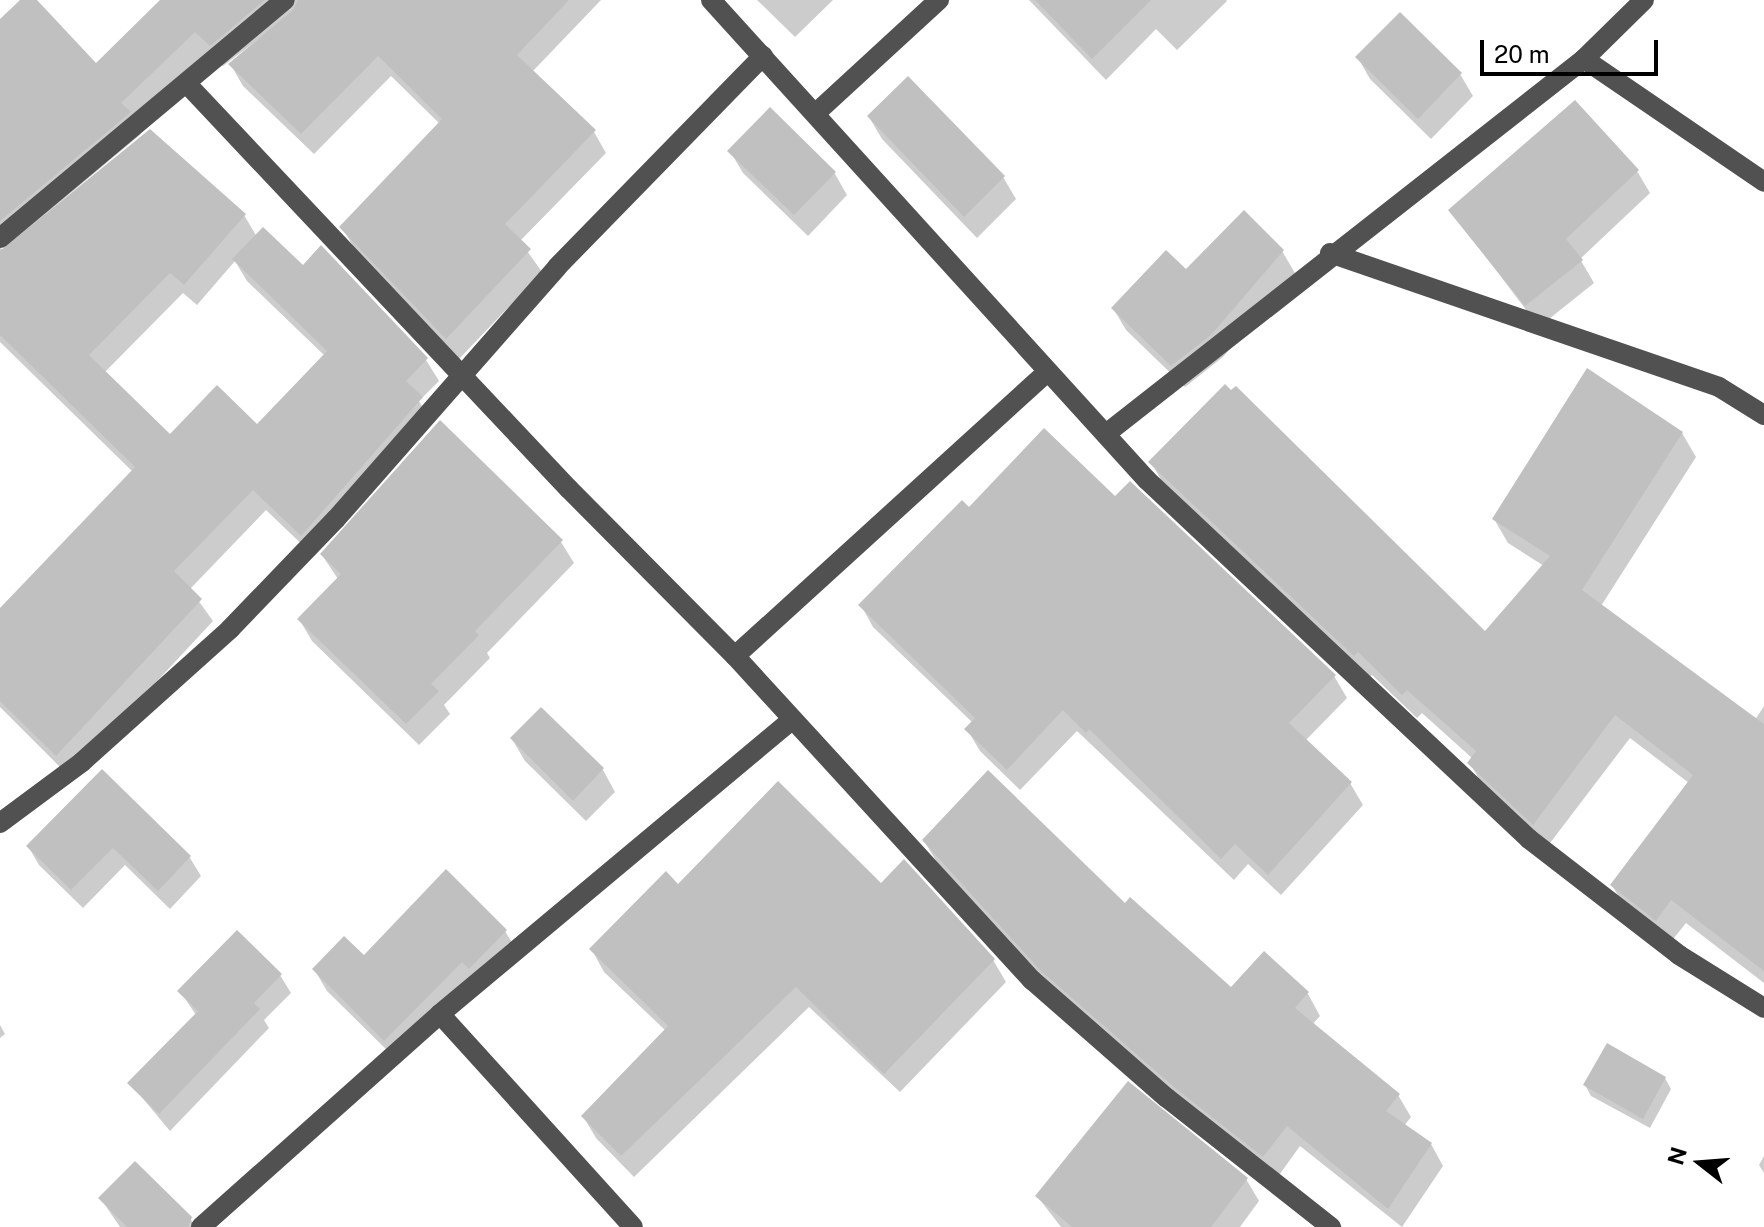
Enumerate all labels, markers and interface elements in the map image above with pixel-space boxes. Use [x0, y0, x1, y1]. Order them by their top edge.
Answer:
scale bar [1484, 24, 1662, 74]
text: 20 m [1494, 40, 1550, 68]
north arrow [1660, 1123, 1740, 1203]
text: N [1662, 1144, 1692, 1168]

